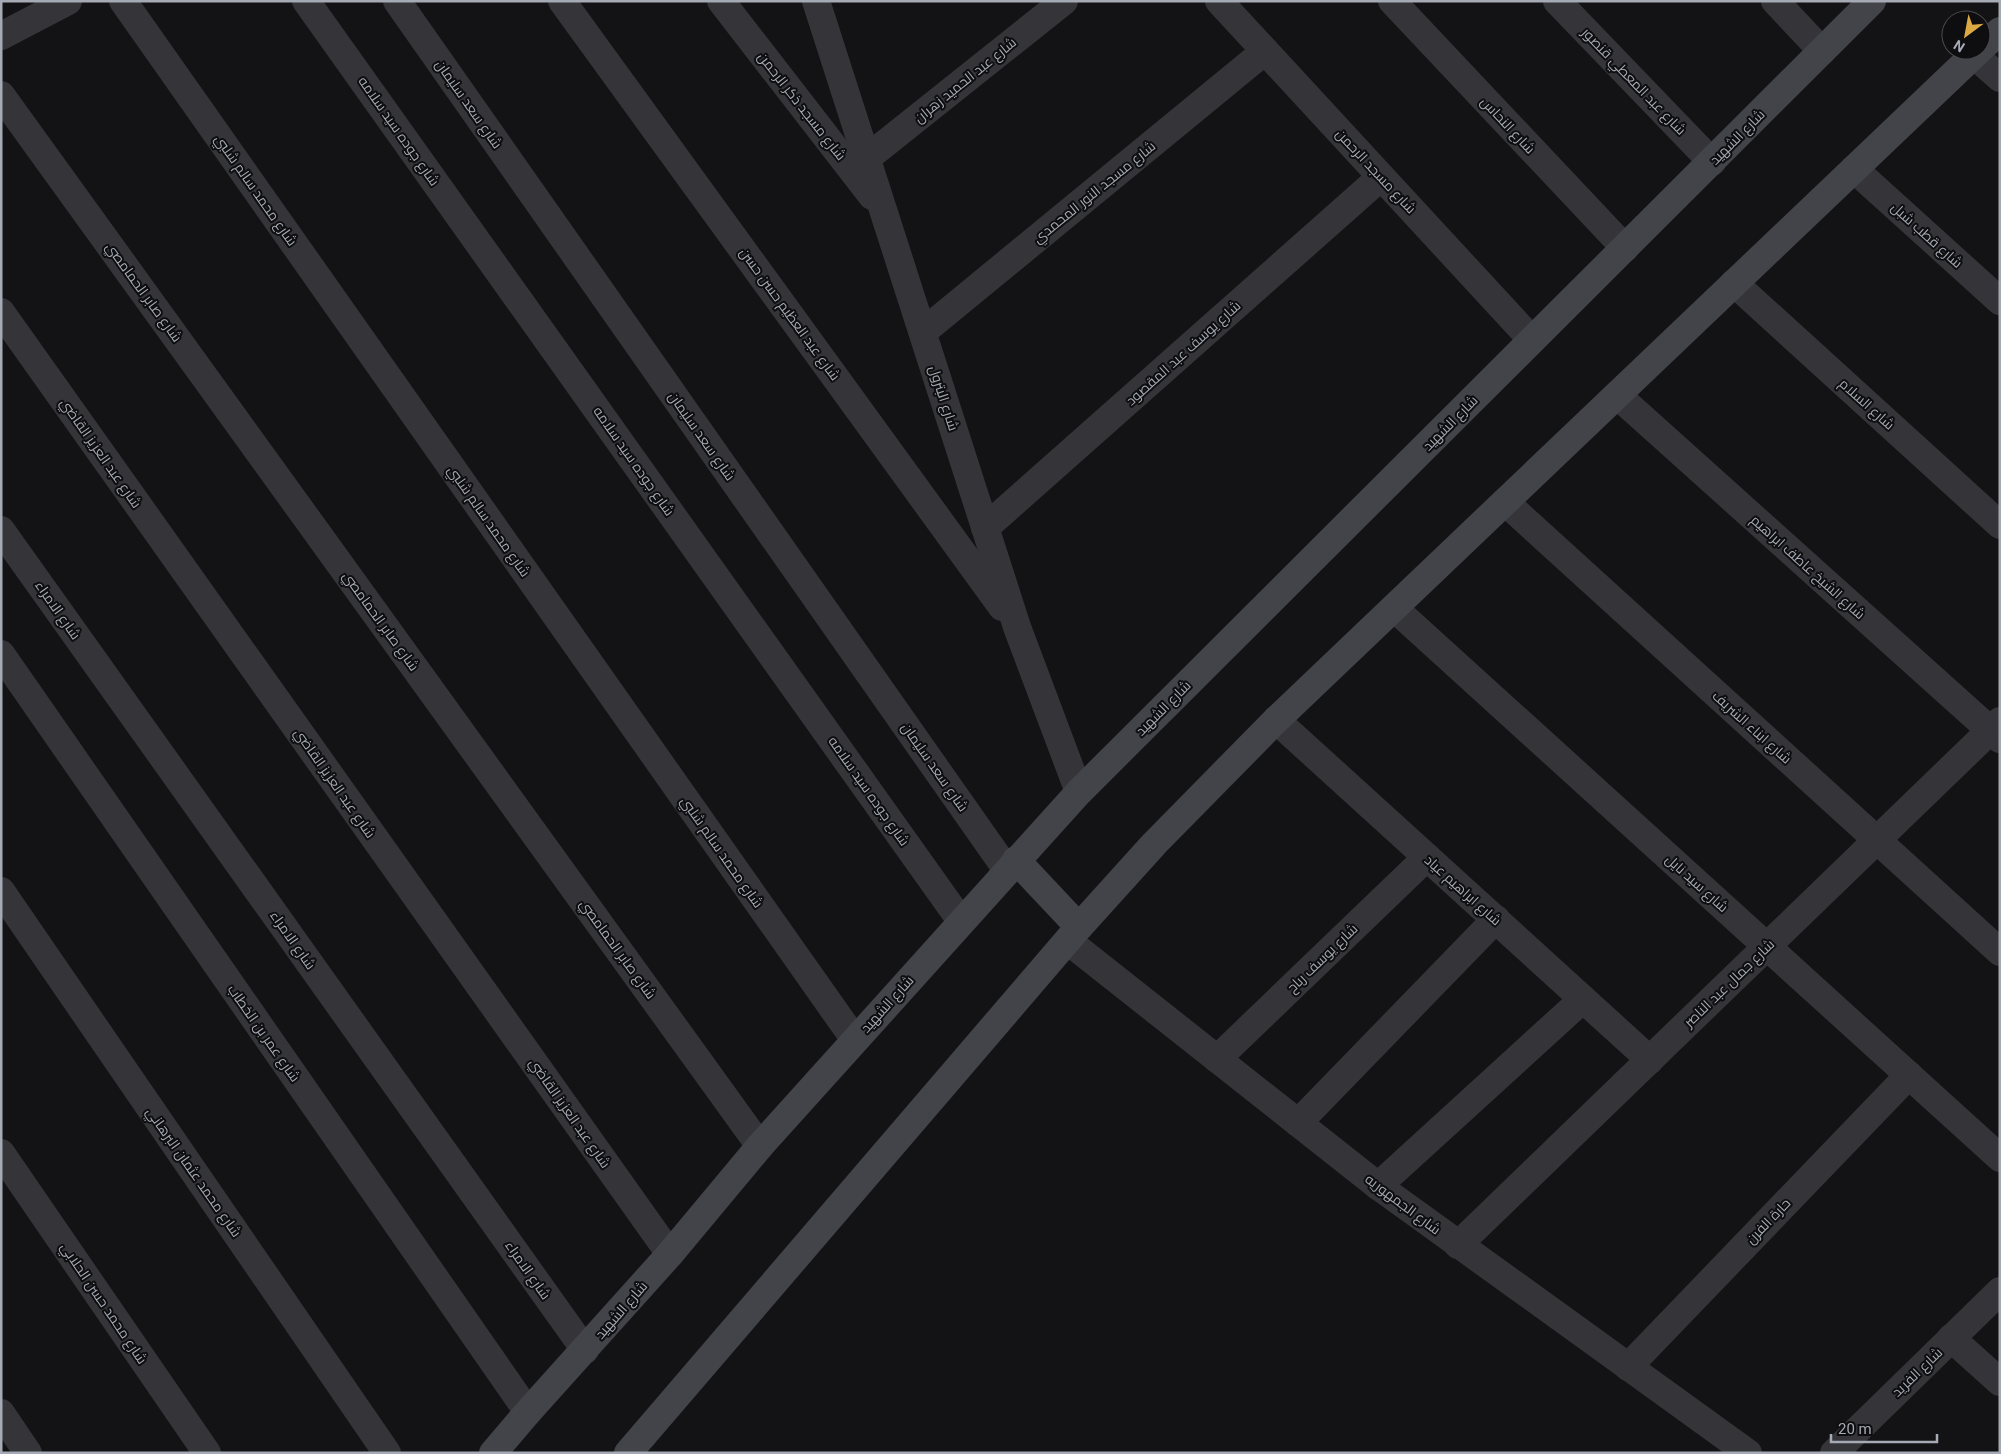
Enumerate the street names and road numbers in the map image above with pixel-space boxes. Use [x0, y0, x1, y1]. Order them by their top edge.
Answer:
street label: شارع عبد المعطي قنصور [1575, 23, 1689, 141]
street label: شارع عبد الحميد زهران [911, 34, 1020, 127]
street label: شارع مسجد ذكر الرحمن [754, 49, 849, 164]
street label: شارع سعد سليمان [432, 56, 506, 152]
street label: شارع جوده سيد سلامه [354, 73, 443, 189]
street label: شارع النحاس [1477, 93, 1538, 157]
street label: شارع الشهيد [1706, 106, 1768, 168]
street label: شارع مسجد الرحمن [1332, 125, 1419, 217]
street label: شارع محمد سالم شلبي [208, 131, 300, 251]
street label: شارع مسجد النور المحمدي [1030, 138, 1161, 249]
street label: شارع قطب شبل [1888, 199, 1966, 272]
street label: شارع صابر الحمامصي [100, 239, 185, 347]
street label: شارع عبد العظيم حسن حسن [735, 245, 843, 385]
street label: شارع يوسف عبد المقصود [1122, 297, 1244, 409]
street label: شارع البترول [925, 363, 962, 433]
street label: شارع السلام [1835, 375, 1898, 434]
street label: شارع سعد سليمان [665, 388, 739, 484]
street label: شارع الشهيد [1419, 392, 1481, 454]
street label: شارع عبد العزيز القاضي [55, 395, 145, 513]
street label: شارع جوده سيد سلامه [589, 403, 678, 519]
street label: شارع محمد سالم شلبي [441, 462, 533, 582]
street label: شارع الشيخ عاطف ابراهيم [1746, 512, 1868, 624]
street label: شارع صابر الحمامصي [337, 568, 422, 676]
street label: شارع الامراء [31, 578, 84, 643]
street label: شارع الشهيد [1132, 677, 1194, 739]
street label: شارع ابناء الشريف [1709, 687, 1795, 767]
street label: شارع سعد سليمان [898, 719, 972, 815]
street label: شارع عبد العزيز القاضي [289, 725, 379, 843]
street label: شارع جوده سيد سلامه [824, 733, 913, 849]
street label: شارع محمد سالم شلبي [674, 793, 766, 913]
street label: شارع ابراهيم عياد [1420, 851, 1505, 930]
street label: شارع سيد نايل [1662, 851, 1732, 916]
street label: شارع صابر الحمامصي [574, 896, 659, 1004]
street label: شارع الامراء [266, 908, 319, 973]
street label: شارع يوسف رباح [1283, 920, 1361, 996]
street label: شارع جمال عبد الناصر [1680, 936, 1778, 1032]
street label: شارع الشهيد [857, 972, 917, 1036]
street label: شارع عمر بن الخطاب [224, 981, 303, 1085]
street label: شارع عبد العزيز القاضي [524, 1055, 614, 1173]
street label: شارع محمد عثمان البرهاني [140, 1104, 245, 1242]
street label: شارع الجمهوريه [1362, 1171, 1444, 1238]
street label: حارة الفرن [1742, 1195, 1794, 1247]
street label: شارع الامراء [501, 1238, 554, 1303]
street label: شارع محمد حسن الحلابي [54, 1239, 151, 1369]
street label: شارع الشهيد [592, 1278, 651, 1343]
street label: شارع الفريد [1889, 1344, 1946, 1401]

